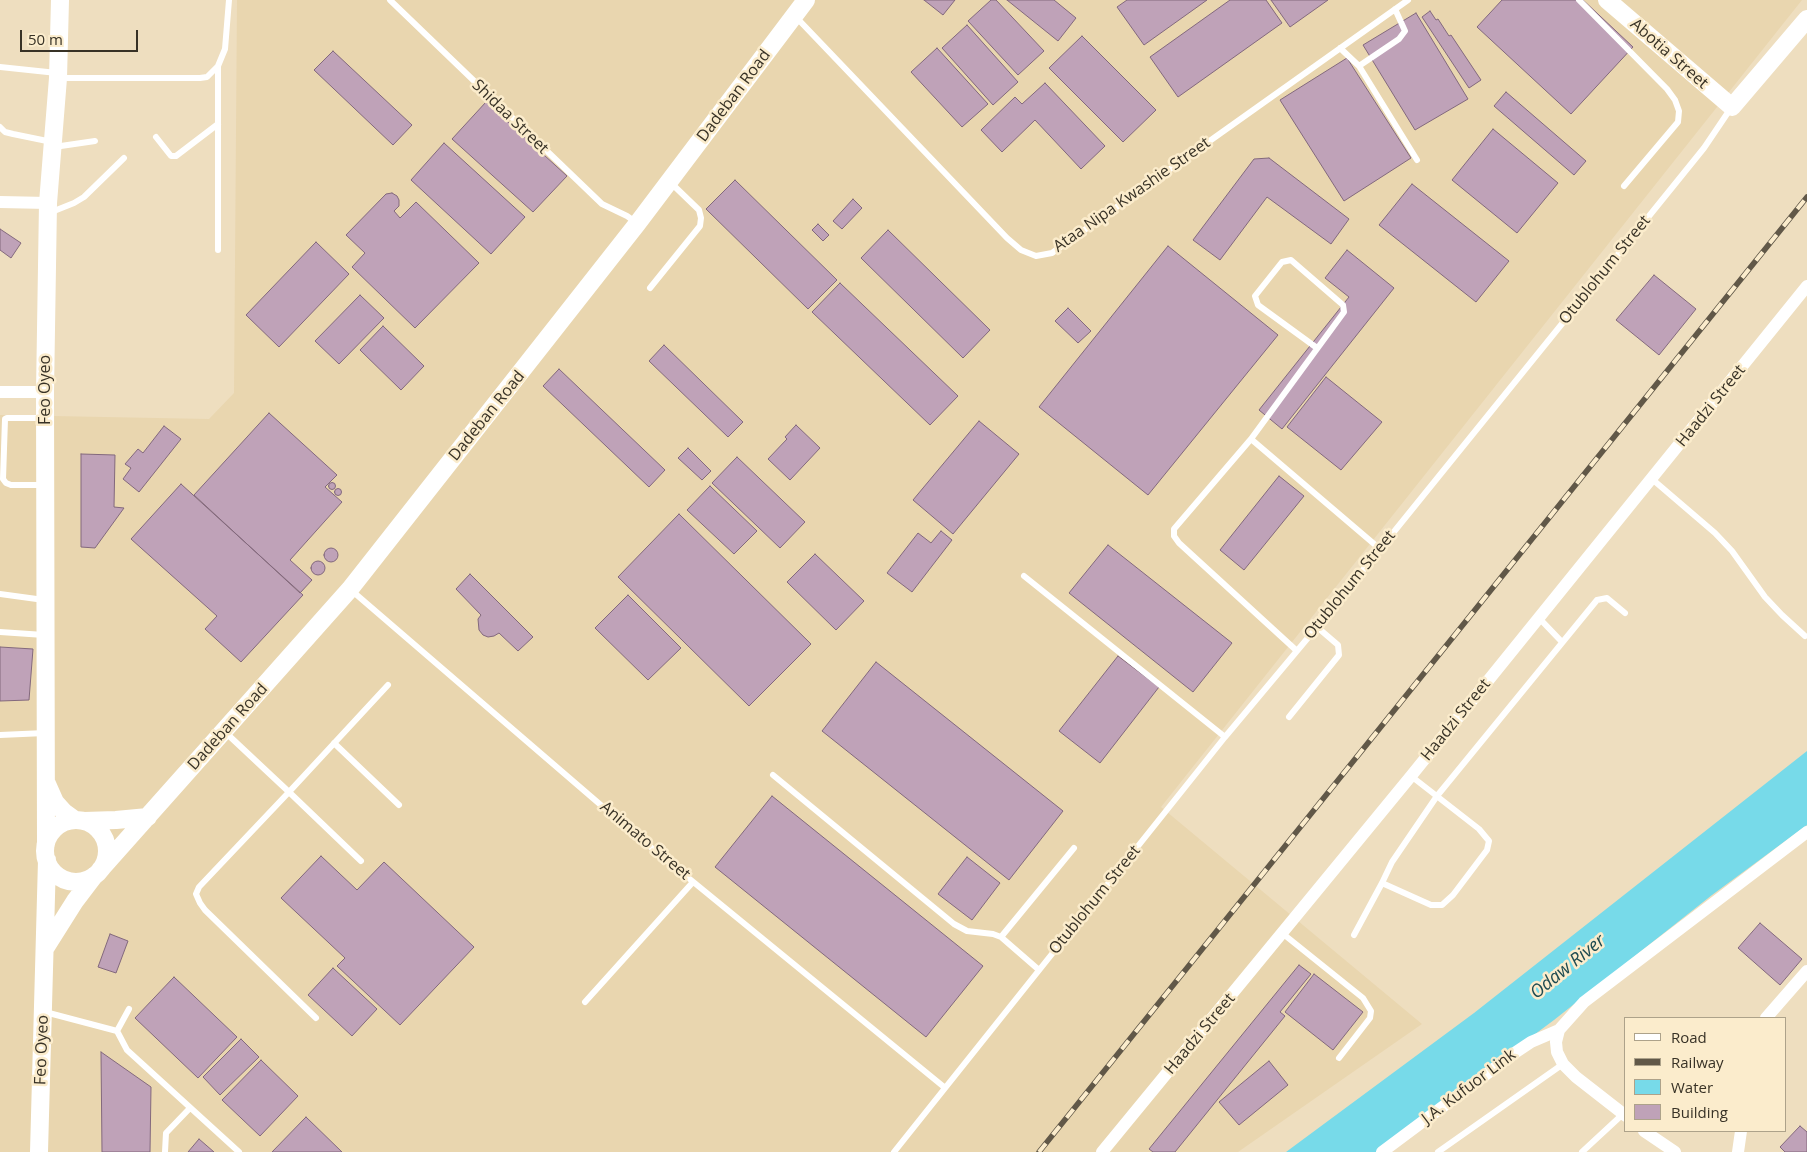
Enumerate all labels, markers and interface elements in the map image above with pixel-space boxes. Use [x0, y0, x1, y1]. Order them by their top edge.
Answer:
street label: Abotia Street [1626, 15, 1712, 93]
scale bar [22, 20, 140, 52]
text: 50 m [28, 29, 63, 49]
street label: Dadeban Road [693, 46, 775, 146]
street label: Shidaa Street [468, 76, 552, 158]
street label: Ataa Nipa Kwashie Street [1050, 133, 1214, 257]
street label: Otublohum Street [1555, 212, 1655, 328]
street label: Feo Oyeo [35, 355, 55, 425]
street label: Haadzi Street [1672, 361, 1750, 451]
street label: Dadeban Road [445, 367, 529, 465]
street label: Otublohum Street [1300, 527, 1400, 643]
street label: Haadzi Street [1417, 675, 1495, 765]
street label: Dadeban Road [184, 680, 272, 774]
street label: Animato Street [596, 798, 694, 884]
street label: Otublohum Street [1045, 842, 1145, 958]
water label: Odaw River [1526, 930, 1610, 1004]
street label: Haadzi Street [1161, 990, 1239, 1078]
street label: Feo Oyeo [31, 1015, 53, 1085]
legend [1624, 1017, 1787, 1132]
text: Road [1671, 1027, 1707, 1047]
street label: J.A. Kufuor Link [1418, 1045, 1520, 1129]
text: Railway [1671, 1052, 1724, 1072]
text: Water [1671, 1077, 1713, 1097]
text: Building [1671, 1102, 1728, 1122]

